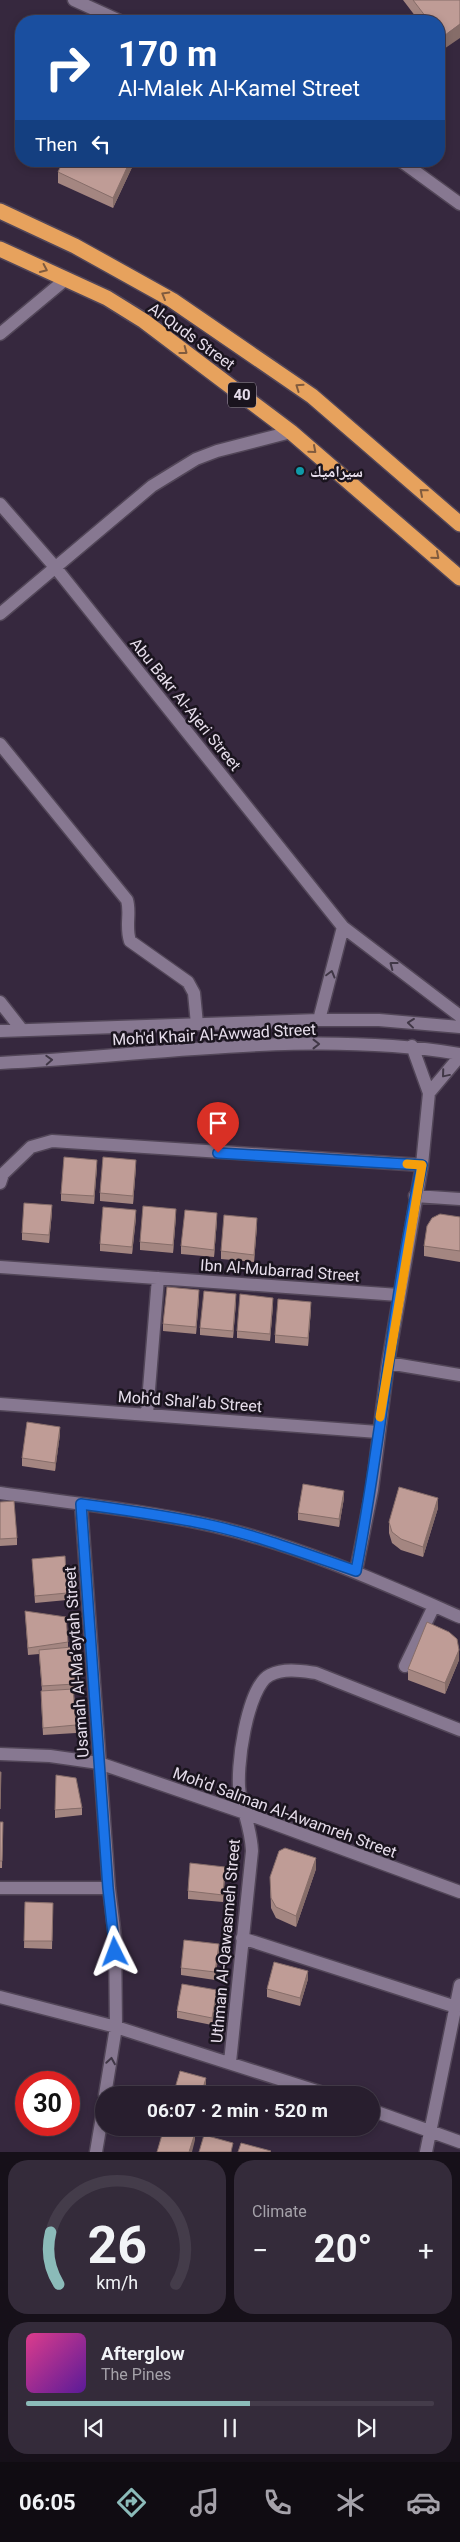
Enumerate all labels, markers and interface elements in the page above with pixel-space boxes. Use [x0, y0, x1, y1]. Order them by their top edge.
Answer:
text: 170 m [118, 34, 217, 75]
icon: right [35, 35, 100, 100]
text: Al-Malek Al-Kamel Street [118, 76, 360, 101]
icon: left [87, 130, 115, 158]
text: Then [35, 133, 77, 156]
one-way arrow [39, 263, 48, 274]
one-way arrow [161, 292, 170, 302]
street label: Al-Quds Street [145, 299, 239, 374]
one-way arrow [178, 345, 187, 353]
road number: 40 [228, 382, 256, 408]
one-way arrow [295, 384, 305, 393]
one-way arrow [307, 444, 316, 453]
place label: سيراميك [310, 462, 363, 481]
marker: سيراميك [294, 465, 306, 477]
one-way arrow [420, 489, 429, 498]
one-way arrow [430, 551, 439, 560]
street label: Abu Bakr Al-Ajeri Street [126, 634, 245, 775]
one-way arrow [389, 962, 399, 971]
one-way arrow [326, 970, 336, 978]
one-way arrow [407, 1018, 415, 1029]
street label: Moh'd Khair Al-Awwad Street [112, 1020, 316, 1049]
one-way arrow [312, 1039, 320, 1049]
one-way arrow [45, 1055, 53, 1066]
one-way arrow [441, 1069, 450, 1078]
pin [197, 1102, 239, 1153]
icon: arrive [204, 1109, 232, 1137]
street label: Ibn Al-Mubarrad Street [200, 1255, 360, 1286]
street label: Moh’d Shal’ab Street [117, 1387, 263, 1416]
street label: Usamah Al-Ma’aytah Street [60, 1566, 93, 1758]
street label: Moh'd Salman Al-Awamreh Street [170, 1763, 399, 1862]
street label: Uthman Al-Qawasmeh Street [207, 1838, 244, 2044]
position arrow [88, 1925, 140, 1977]
one-way arrow [105, 2056, 115, 2065]
speed limit sign: 30 [15, 2071, 80, 2136]
text: 06:07 · 2 min · 520 m [147, 2099, 328, 2122]
text: Climate [252, 2202, 307, 2221]
text: 26 [87, 2215, 147, 2276]
text: 20° [314, 2227, 372, 2271]
text: − [252, 2234, 268, 2267]
text: + [418, 2234, 434, 2267]
text: km/h [96, 2272, 138, 2293]
text: Afterglow [101, 2342, 185, 2365]
text: The Pines [101, 2365, 171, 2384]
icon: previous [80, 2414, 108, 2442]
icon: pause [216, 2414, 244, 2442]
icon: next [352, 2414, 380, 2442]
icon: directions [114, 2485, 149, 2520]
icon: music [187, 2485, 222, 2520]
icon: phone [260, 2485, 295, 2520]
icon: climate [333, 2485, 368, 2520]
icon: car [406, 2485, 441, 2520]
text: 06:05 [19, 2490, 76, 2515]

